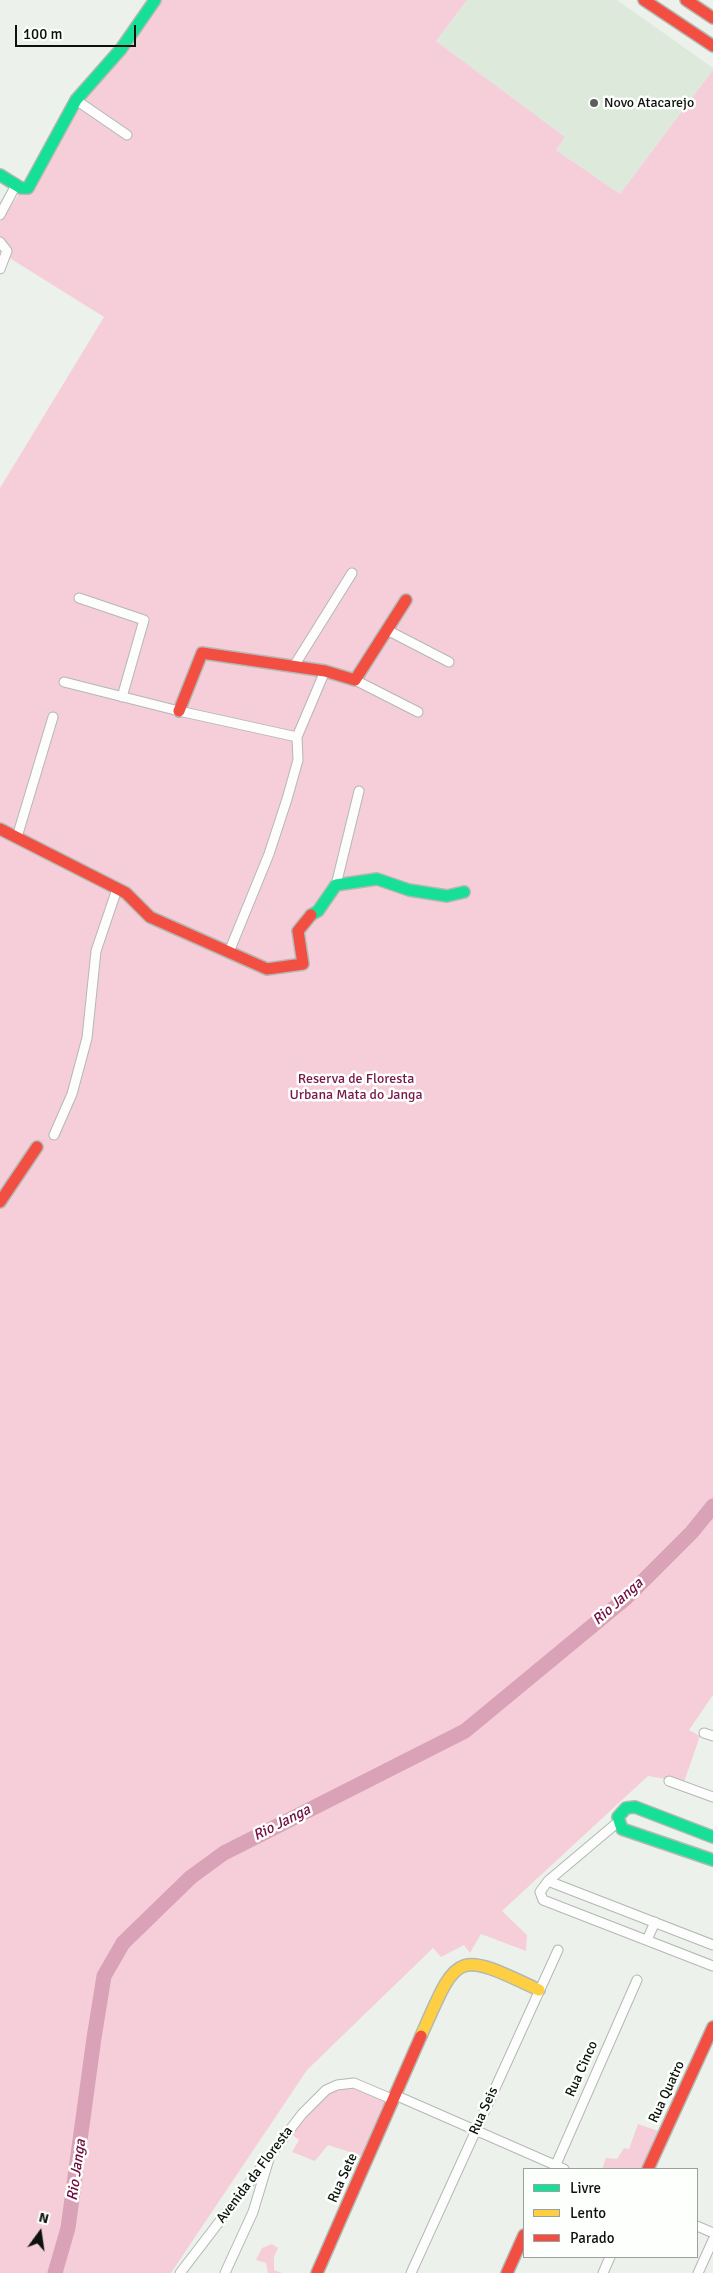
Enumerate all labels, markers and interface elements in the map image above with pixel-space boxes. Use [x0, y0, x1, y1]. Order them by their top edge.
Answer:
scale bar [18, 15, 139, 47]
text: 100 m [23, 25, 63, 43]
place label: Novo Atacarejo [604, 95, 694, 111]
marker: Novo Atacarejo [588, 97, 600, 109]
park label: Reserva de Floresta Urbana Mata do Janga [289, 1071, 423, 1104]
water label: Rio Janga [589, 1575, 647, 1629]
water label: Rio Janga [250, 1801, 314, 1845]
street label: Rua Cinco [562, 2038, 602, 2100]
street label: Rua Quatro [645, 2058, 689, 2126]
street label: Rua Seis [466, 2084, 502, 2138]
street label: Avenida da Floresta [213, 2123, 297, 2227]
water label: Rio Janga [64, 2138, 90, 2202]
street label: Rua Sete [325, 2151, 361, 2205]
legend [523, 2168, 698, 2258]
text: Livre [570, 2179, 601, 2197]
text: Lento [570, 2204, 606, 2222]
north arrow [15, 2208, 65, 2258]
text: N [37, 2209, 51, 2227]
text: Parado [570, 2229, 615, 2247]

